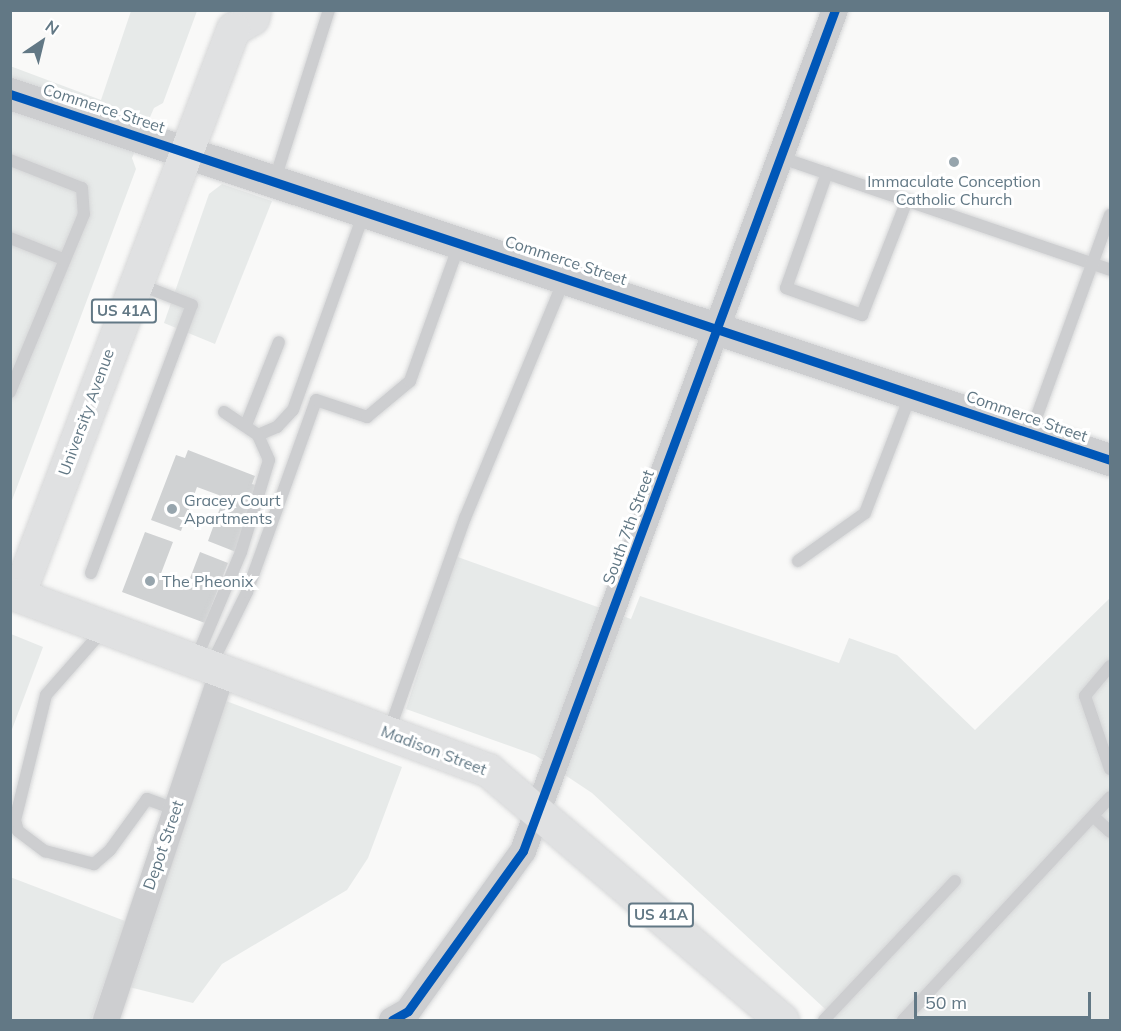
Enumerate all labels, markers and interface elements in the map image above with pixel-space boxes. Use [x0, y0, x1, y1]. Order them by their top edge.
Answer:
north arrow [12, 12, 72, 72]
text: N [42, 16, 63, 39]
street label: Commerce Street [41, 79, 167, 137]
marker: Immaculate Conception Catholic Church [947, 155, 961, 169]
place label: Immaculate Conception Catholic Church [867, 171, 1041, 209]
street label: Commerce Street [503, 231, 629, 289]
road number: US 41A [90, 299, 158, 323]
street label: University Avenue [54, 346, 118, 478]
street label: Commerce Street [964, 386, 1090, 446]
street label: South 7th Street [598, 467, 658, 587]
place label: Gracey Court Apartments [184, 490, 281, 528]
marker: Gracey Court Apartments [165, 502, 179, 516]
place label: The Pheonix [162, 571, 253, 591]
marker: The Pheonix [143, 574, 157, 588]
street label: Madison Street [378, 721, 490, 779]
street label: Depot Street [139, 798, 187, 892]
road number: US 41A [626, 903, 696, 927]
scale bar [917, 980, 1094, 1018]
text: 50 m [925, 991, 967, 1014]

